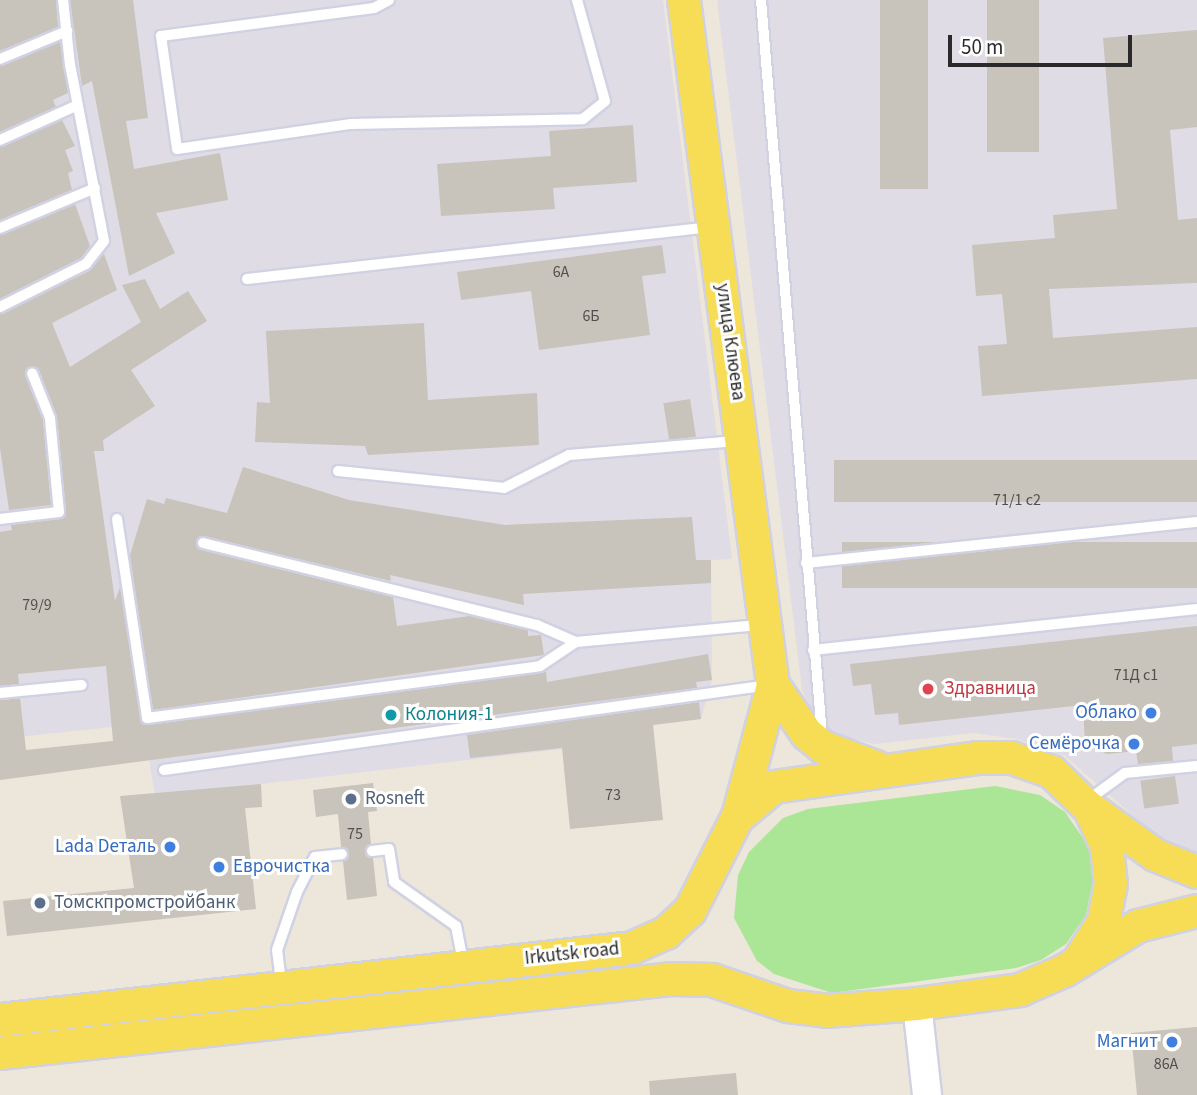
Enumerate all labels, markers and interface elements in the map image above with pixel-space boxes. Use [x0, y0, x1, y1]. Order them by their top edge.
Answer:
scale bar [952, 21, 1136, 65]
text: 50 m [961, 32, 1003, 62]
house number: 6А [553, 262, 569, 282]
street label: улица Клюева [711, 282, 749, 402]
house number: 6Б [582, 306, 600, 326]
house number: 71/1 с2 [993, 490, 1041, 510]
house number: 79/9 [22, 595, 52, 615]
house number: 71Д с1 [1114, 665, 1158, 685]
place label: Здравница [944, 678, 1036, 700]
marker: Здравница [918, 679, 938, 699]
place label: Облако [1075, 702, 1137, 724]
place label: Колония-1 [405, 704, 493, 726]
marker: Облако [1143, 705, 1159, 721]
marker: Колония-1 [383, 707, 399, 723]
place label: Cемёрочка [1029, 733, 1120, 755]
marker: Cемёрочка [1126, 736, 1142, 752]
house number: 73 [605, 785, 621, 805]
place label: Rosneft [365, 788, 425, 810]
marker: Rosneft [343, 791, 359, 807]
house number: 75 [347, 824, 363, 844]
place label: Lada Dеталь [55, 836, 156, 858]
marker: Lada Dеталь [162, 839, 178, 855]
place label: Еврочистка [233, 856, 330, 878]
marker: Еврочистка [211, 859, 227, 875]
place label: Томскпромстройбанк [54, 892, 235, 914]
marker: Томскпромстройбанк [32, 895, 48, 911]
street label: Irkutsk road [524, 938, 620, 970]
place label: Магнит [1097, 1031, 1158, 1053]
marker: Магнит [1164, 1034, 1180, 1050]
house number: 86А [1154, 1054, 1178, 1074]

